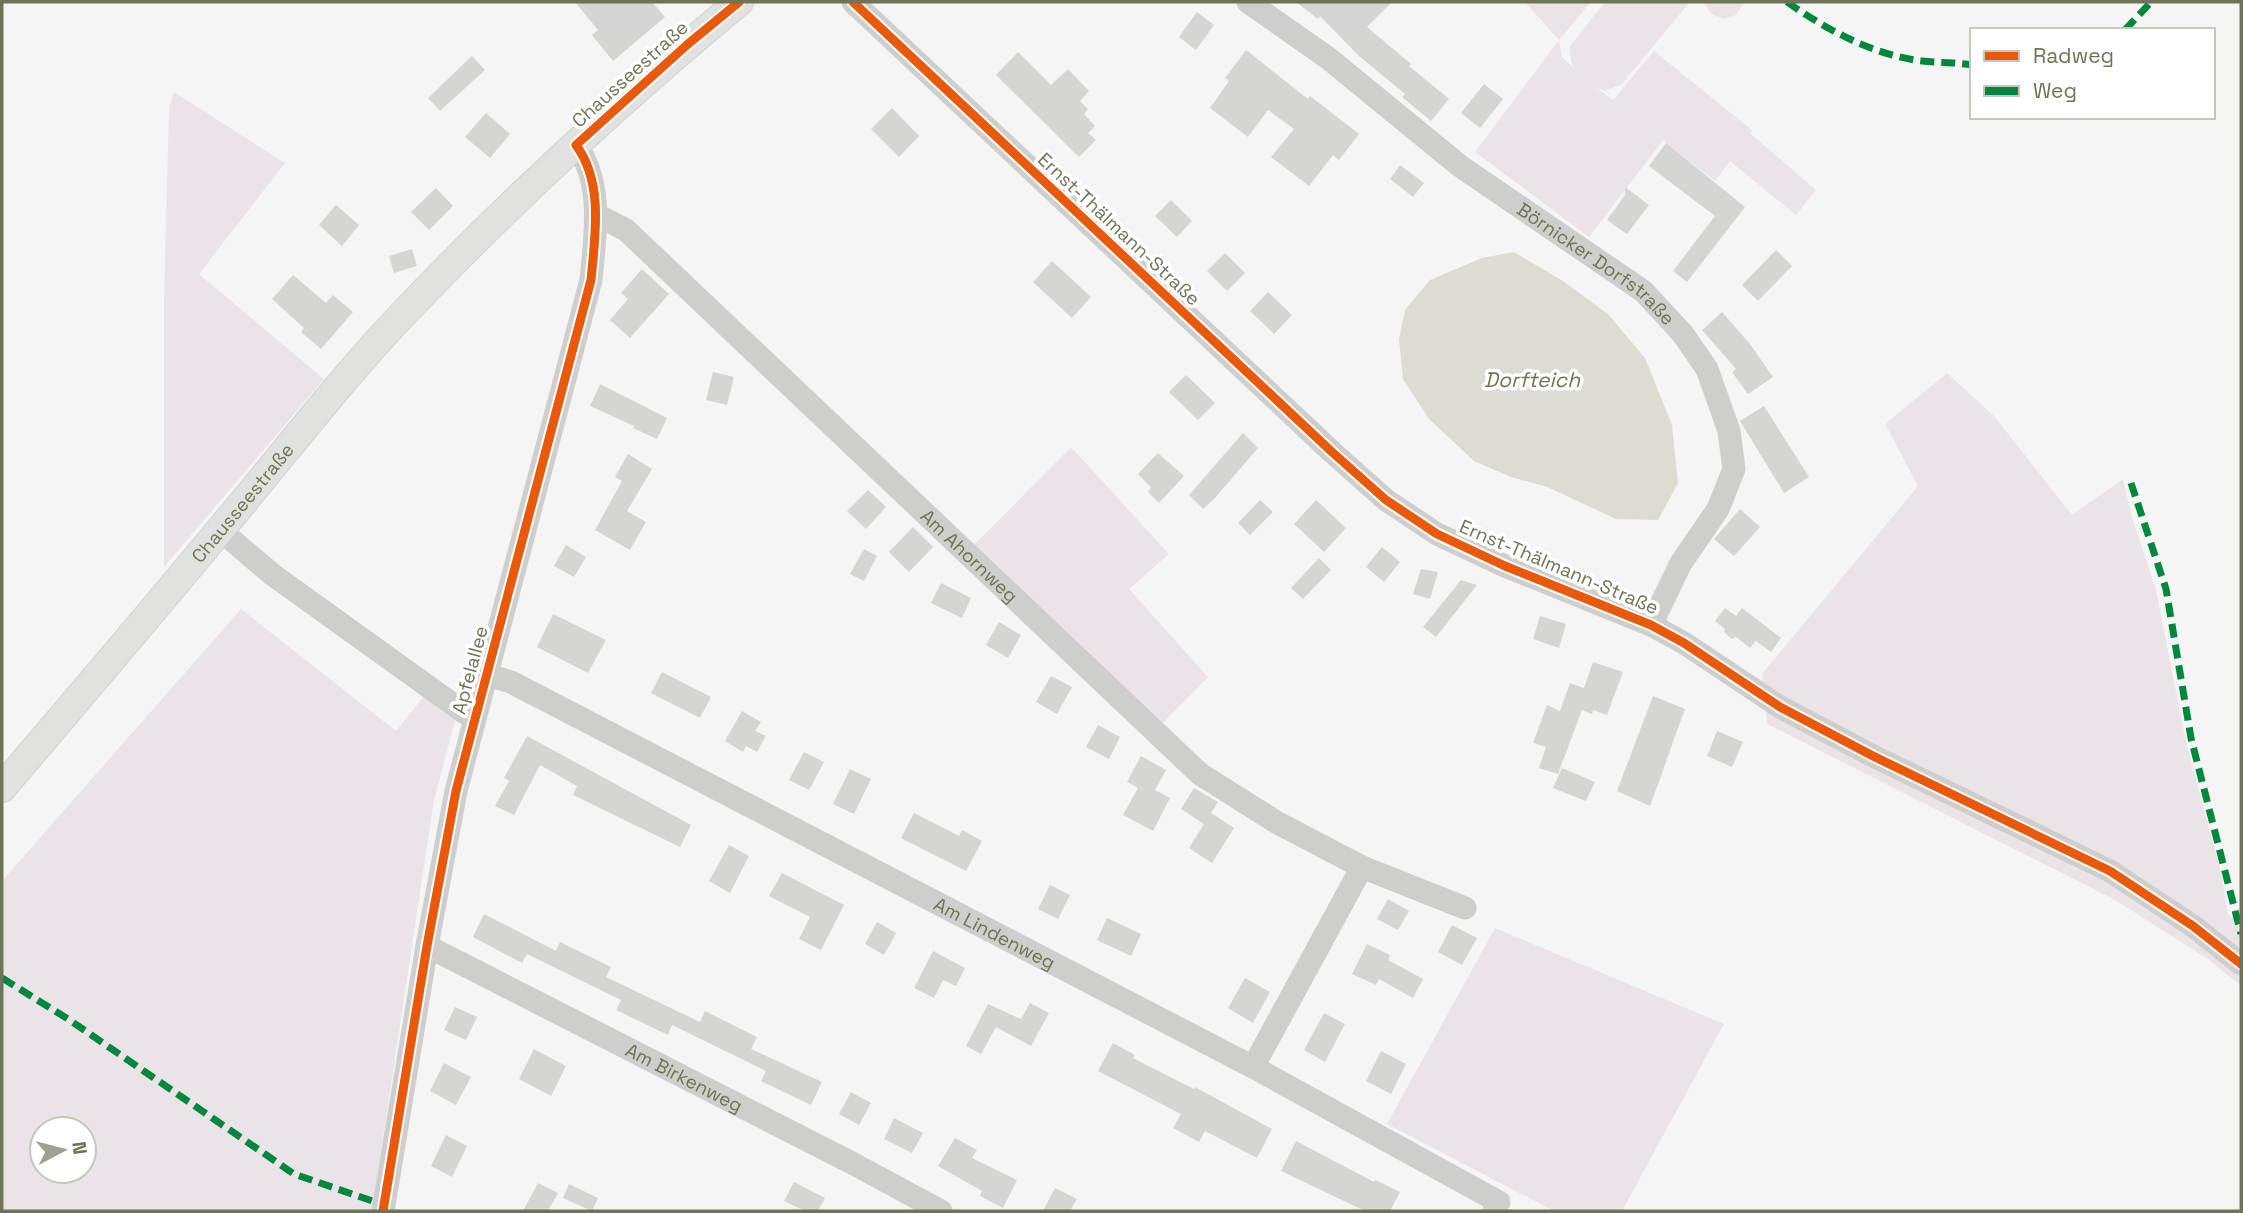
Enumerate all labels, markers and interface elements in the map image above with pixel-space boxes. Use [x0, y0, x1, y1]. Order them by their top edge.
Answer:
street label: Chausseestraße [567, 15, 693, 133]
legend [1970, 28, 2215, 119]
text: Radweg [2033, 42, 2114, 69]
text: Weg [2033, 77, 2077, 104]
street label: Ernst-Thälmann-Straße [1032, 147, 1206, 311]
street label: Börnicker Dorfstraße [1512, 196, 1681, 330]
water label: Dorfteich [1484, 366, 1581, 393]
street label: Chausseestraße [186, 438, 299, 568]
street label: Am Ahornweg [915, 503, 1024, 608]
street label: Ernst-Thälmann-Straße [1456, 514, 1662, 620]
street label: Apfelallee [446, 623, 494, 717]
street label: Am Lindenweg [930, 891, 1060, 975]
street label: Am Birkenweg [621, 1037, 747, 1118]
north arrow [28, 1115, 98, 1185]
text: N [66, 1140, 93, 1156]

